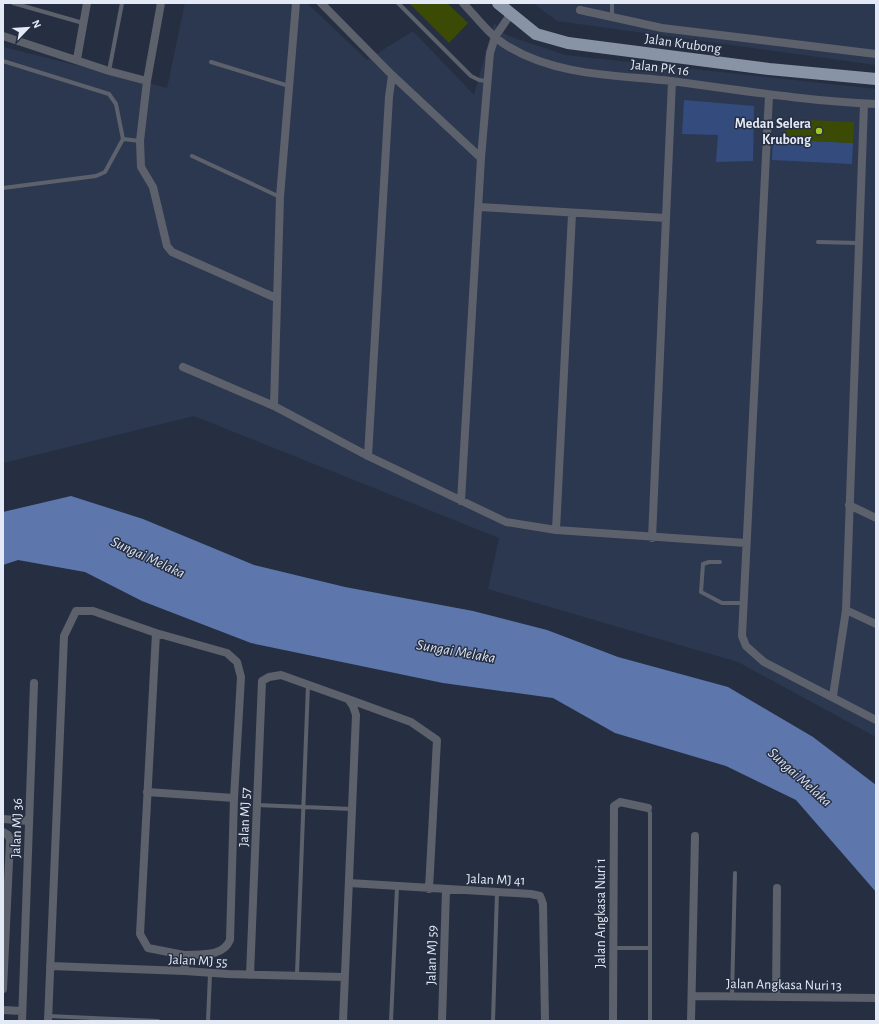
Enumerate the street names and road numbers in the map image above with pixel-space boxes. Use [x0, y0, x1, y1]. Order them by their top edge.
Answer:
street label: Jalan Krubong [644, 32, 722, 56]
street label: Jalan PK 16 [630, 57, 690, 79]
street label: Jalan MJ 57 [237, 787, 253, 847]
street label: Jalan MJ 36 [9, 798, 25, 858]
street label: Jalan Angkasa Nuri 1 [594, 858, 608, 968]
street label: Jalan MJ 41 [466, 872, 526, 888]
street label: Jalan MJ 59 [424, 925, 440, 985]
street label: Jalan MJ 55 [168, 952, 228, 970]
street label: Jalan Angkasa Nuri 13 [726, 977, 842, 993]

